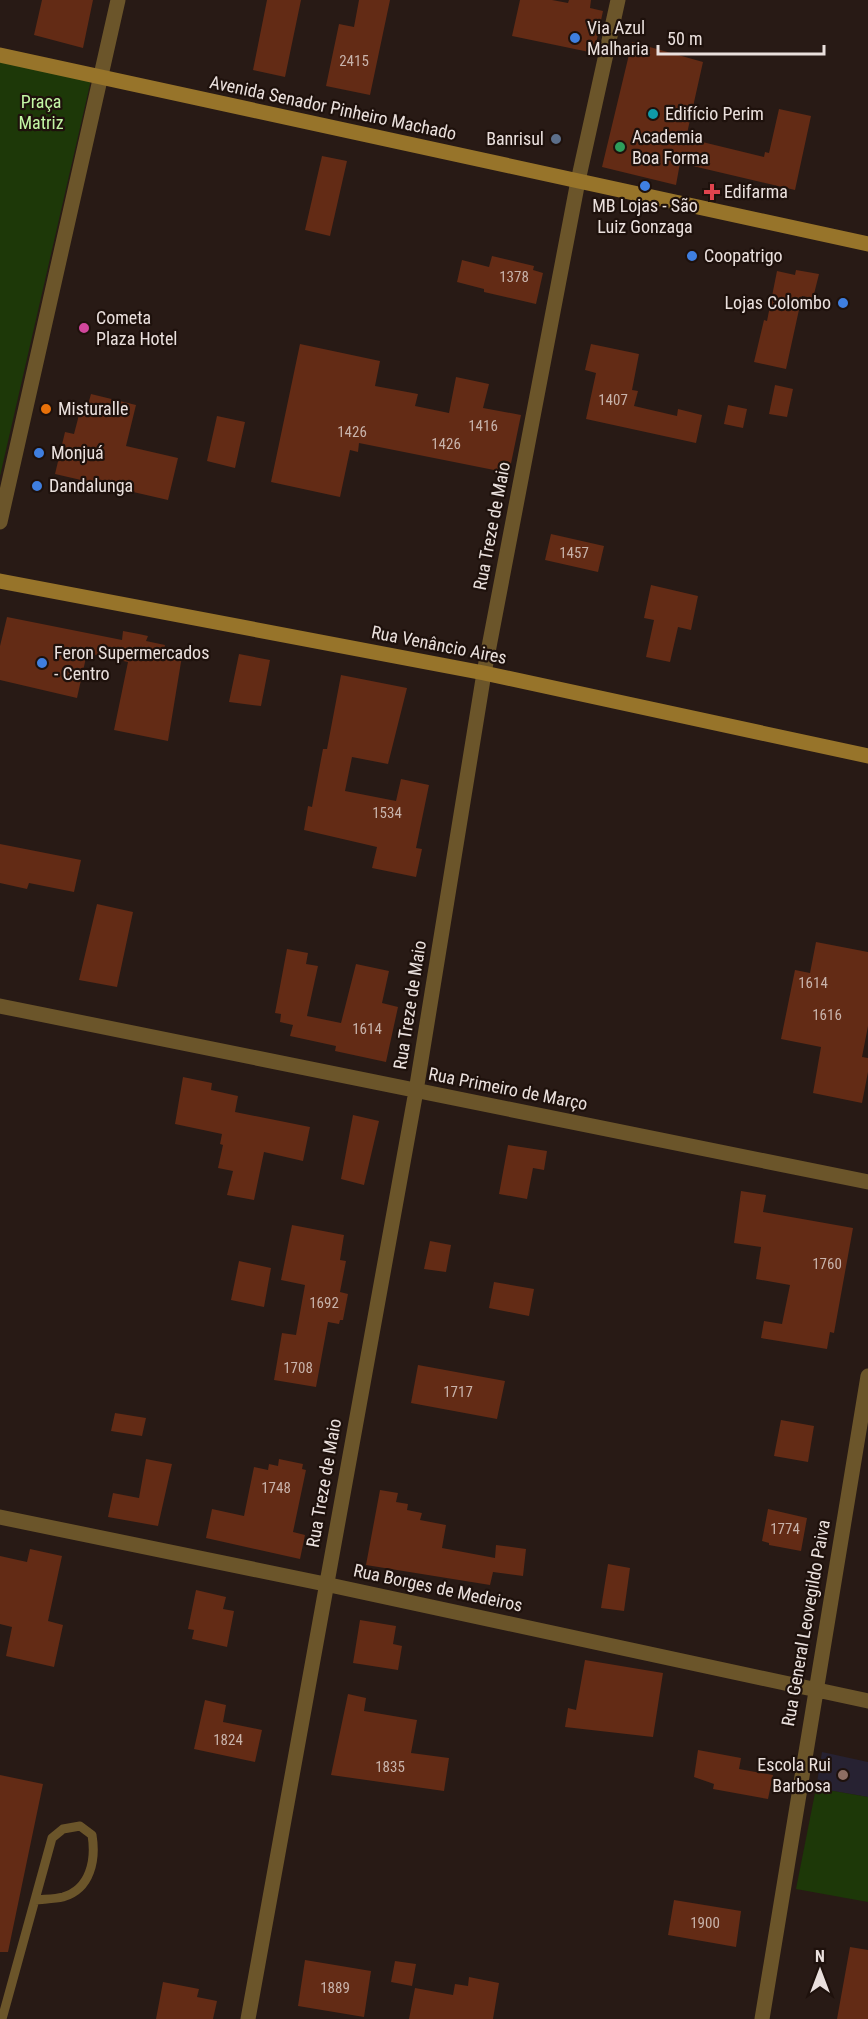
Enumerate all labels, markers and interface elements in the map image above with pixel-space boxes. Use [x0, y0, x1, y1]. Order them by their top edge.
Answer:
place label: Via Azul Malharia [587, 17, 649, 59]
scale bar [658, 18, 824, 56]
text: 50 m [667, 28, 702, 49]
marker: Via Azul Malharia [568, 31, 582, 45]
house number: 2415 [339, 52, 369, 70]
street label: Avenida Senador Pinheiro Machado [208, 71, 458, 144]
park label: Praça Matriz [18, 91, 64, 133]
place label: Edifício Perim [665, 103, 764, 124]
marker: Edifício Perim [646, 107, 660, 121]
place label: Academia Boa Forma [632, 126, 709, 168]
place label: Banrisul [486, 128, 544, 149]
marker: Banrisul [549, 132, 563, 146]
marker: Academia Boa Forma [613, 140, 627, 154]
marker: MB Lojas - São Luiz Gonzaga [638, 179, 652, 193]
place label: Edifarma [724, 181, 788, 202]
marker: Edifarma [705, 185, 719, 199]
place label: MB Lojas - São Luiz Gonzaga [592, 195, 698, 237]
place label: Coopatrigo [704, 245, 783, 266]
marker: Coopatrigo [685, 249, 699, 263]
house number: 1378 [499, 268, 529, 286]
place label: Lojas Colombo [725, 292, 831, 313]
marker: Lojas Colombo [836, 296, 850, 310]
place label: Cometa Plaza Hotel [96, 307, 177, 349]
marker: Cometa Plaza Hotel [77, 321, 91, 335]
house number: 1407 [598, 391, 628, 409]
place label: Misturalle [58, 398, 128, 419]
marker: Misturalle [39, 402, 53, 416]
house number: 1416 [468, 417, 498, 435]
house number: 1426 [337, 423, 367, 441]
house number: 1426 [431, 435, 461, 453]
place label: Monjuá [51, 442, 104, 463]
marker: Monjuá [32, 446, 46, 460]
street label: Rua Treze de Maio [469, 460, 514, 592]
place label: Dandalunga [49, 475, 133, 496]
marker: Dandalunga [30, 479, 44, 493]
house number: 1457 [559, 544, 589, 562]
street label: Rua Venâncio Aires [370, 621, 508, 668]
place label: Feron Supermercados - Centro [54, 642, 209, 684]
marker: Feron Supermercados - Centro [35, 656, 49, 670]
house number: 1534 [372, 804, 402, 822]
street label: Rua Treze de Maio [389, 939, 430, 1071]
house number: 1614 [798, 974, 828, 992]
house number: 1616 [812, 1006, 842, 1024]
house number: 1614 [352, 1020, 382, 1038]
street label: Rua Primeiro de Março [427, 1063, 589, 1114]
house number: 1760 [812, 1255, 842, 1273]
house number: 1692 [309, 1294, 339, 1312]
house number: 1708 [283, 1359, 313, 1377]
house number: 1717 [443, 1383, 473, 1401]
street label: Rua Treze de Maio [302, 1417, 345, 1549]
house number: 1748 [261, 1479, 291, 1497]
street label: Rua General Leovegildo Paiva [777, 1518, 834, 1728]
house number: 1774 [770, 1520, 800, 1538]
street label: Rua Borges de Medeiros [352, 1559, 525, 1616]
house number: 1824 [213, 1731, 243, 1749]
place label: Escola Rui Barbosa [757, 1754, 831, 1796]
house number: 1835 [375, 1758, 405, 1776]
marker: Escola Rui Barbosa [836, 1768, 850, 1782]
house number: 1900 [690, 1914, 720, 1932]
north arrow [790, 1941, 850, 2001]
text: N [815, 1947, 825, 1966]
house number: 1889 [320, 1979, 350, 1997]

